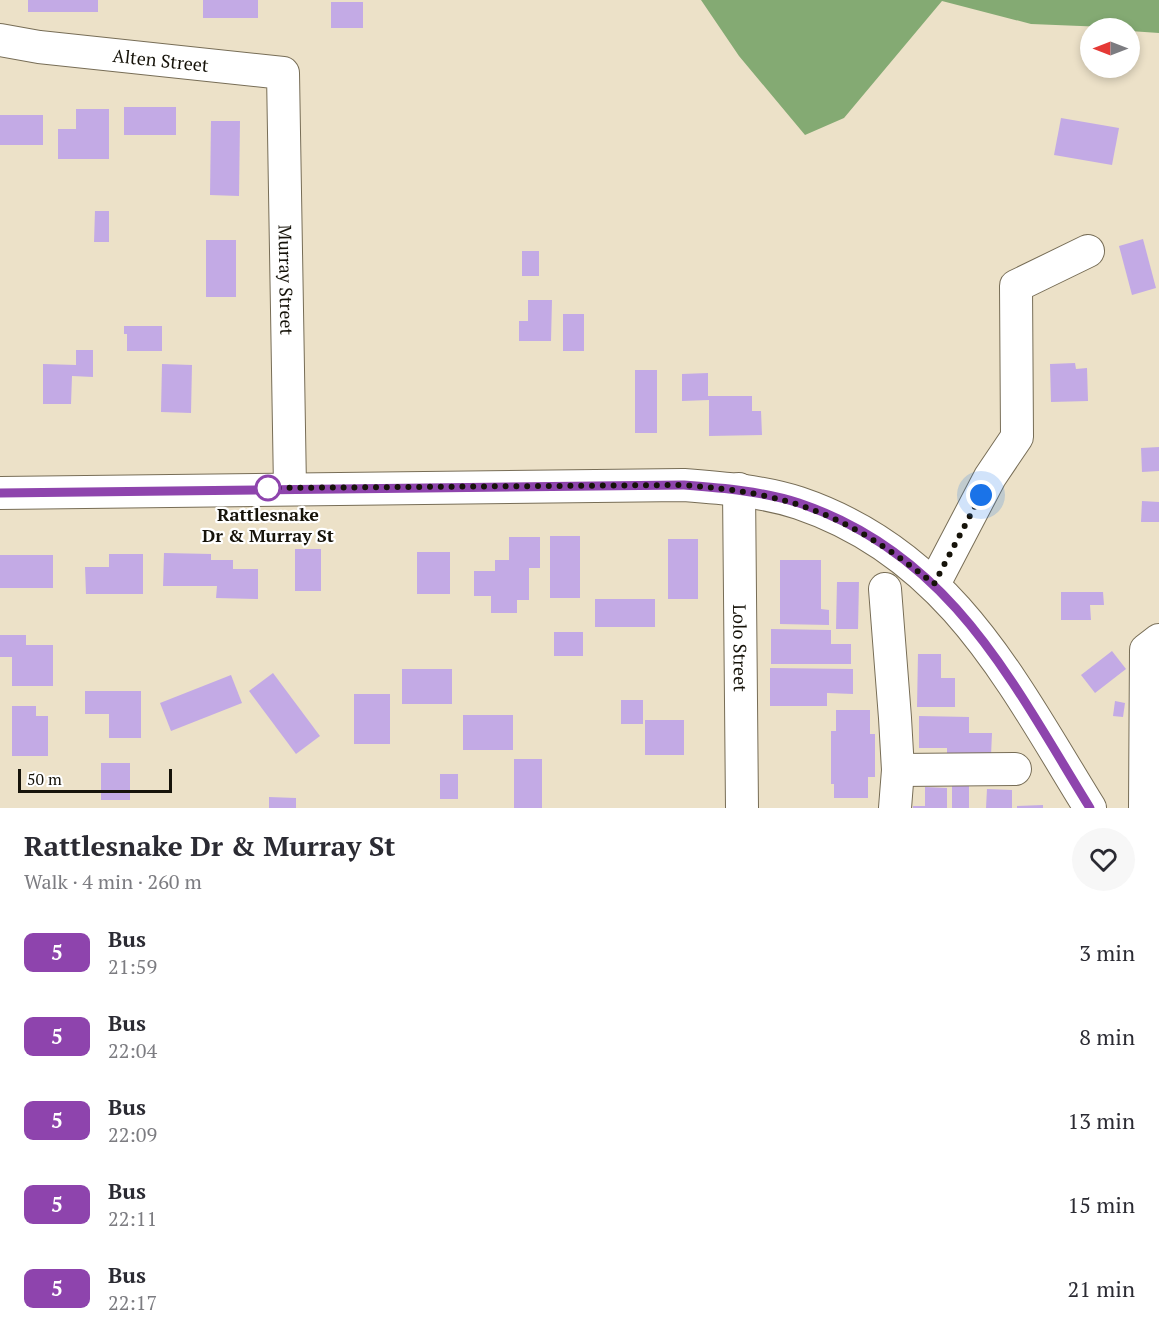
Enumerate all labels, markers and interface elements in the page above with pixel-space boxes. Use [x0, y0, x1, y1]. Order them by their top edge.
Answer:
north arrow [1080, 18, 1140, 78]
map controls [1080, 18, 1140, 78]
street label: Alten Street [111, 43, 210, 77]
street label: Murray Street [274, 225, 299, 336]
marker: Rattlesnake Dr & Murray St [255, 475, 281, 501]
your location [966, 480, 996, 510]
place label: Rattlesnake Dr & Murray St [202, 502, 334, 547]
street label: Lolo Street [728, 604, 753, 692]
scale bar [18, 766, 172, 794]
text: 50 m [27, 768, 62, 790]
text: Rattlesnake Dr & Murray St [24, 827, 396, 864]
button: heart [1072, 828, 1135, 891]
text: Walk · 4 min · 260 m [24, 868, 202, 895]
text: Bus [108, 924, 146, 953]
text: 5 [51, 938, 63, 966]
text: 3 min [1079, 938, 1135, 967]
text: 21:59 [108, 953, 157, 980]
text: Bus [108, 1008, 146, 1037]
text: 5 [51, 1022, 63, 1050]
text: 8 min [1079, 1022, 1135, 1051]
text: 22:04 [108, 1037, 157, 1064]
text: Bus [108, 1092, 146, 1121]
text: 5 [51, 1106, 63, 1134]
text: 13 min [1068, 1106, 1135, 1135]
text: 22:09 [108, 1121, 157, 1148]
text: Bus [108, 1176, 146, 1205]
text: 5 [51, 1190, 63, 1218]
text: 15 min [1068, 1190, 1135, 1219]
text: 22:11 [108, 1205, 157, 1232]
text: Bus [108, 1260, 146, 1289]
text: 5 [51, 1274, 63, 1302]
text: 21 min [1068, 1274, 1135, 1303]
text: 22:17 [108, 1289, 157, 1316]

